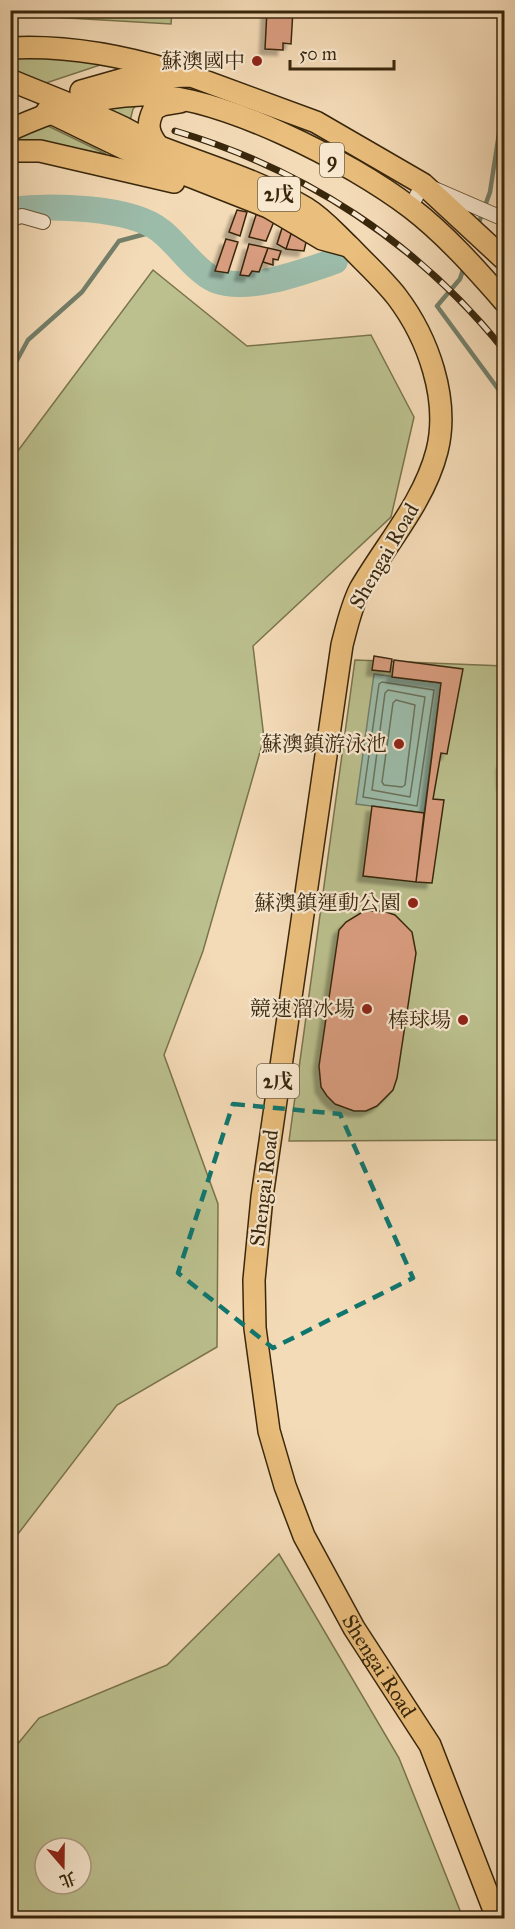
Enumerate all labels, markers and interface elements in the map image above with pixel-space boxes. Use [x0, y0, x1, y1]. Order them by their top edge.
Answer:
scale bar [290, 33, 394, 71]
text: 50 m [299, 43, 337, 65]
place label: 蘇澳國中 [161, 48, 245, 74]
marker: 蘇澳國中 [250, 54, 264, 68]
road number: 9 [320, 143, 344, 177]
road number: 2戊 [258, 177, 300, 211]
street label: Shengai Road [343, 498, 425, 613]
place label: 蘇澳鎮游泳池 [261, 731, 387, 757]
marker: 蘇澳鎮游泳池 [392, 737, 406, 751]
place label: 蘇澳鎮運動公園 [254, 890, 401, 916]
marker: 蘇澳鎮運動公園 [406, 896, 420, 910]
place label: 競速溜冰場 [250, 996, 355, 1022]
marker: 競速溜冰場 [360, 1002, 374, 1016]
place label: 棒球場 [388, 1007, 451, 1033]
marker: 棒球場 [456, 1013, 470, 1027]
road number: 2戊 [257, 1064, 299, 1098]
street label: Shengai Road [244, 1128, 284, 1248]
street label: Shengai Road [336, 1610, 422, 1723]
north arrow [33, 1836, 93, 1896]
text: 北 [57, 1868, 79, 1891]

